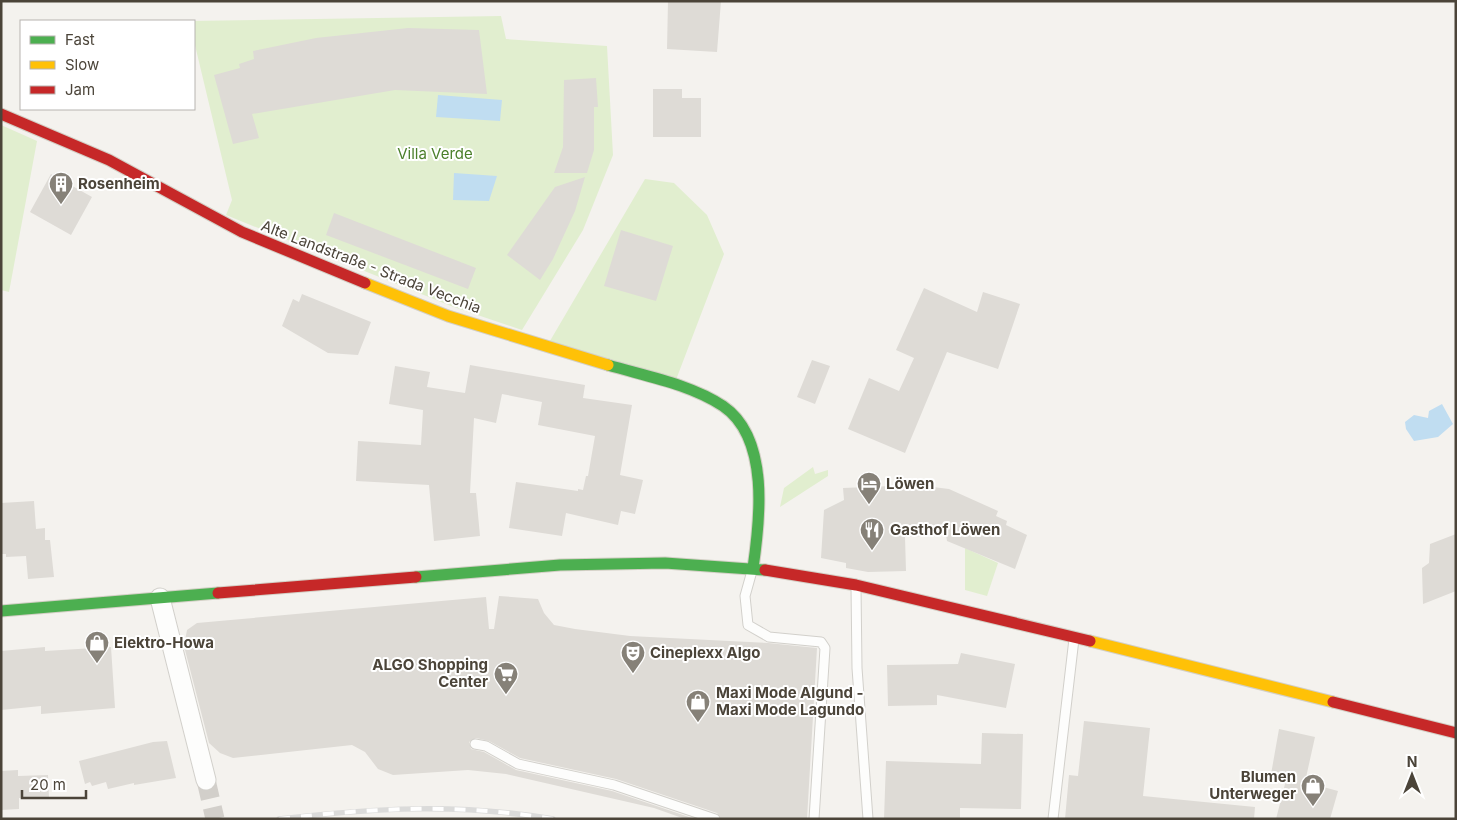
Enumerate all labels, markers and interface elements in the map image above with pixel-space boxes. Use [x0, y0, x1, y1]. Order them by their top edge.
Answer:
legend [20, 20, 195, 110]
text: Fast [65, 30, 95, 49]
text: Slow [65, 55, 99, 74]
text: Jam [65, 80, 95, 99]
park label: Villa Verde [397, 144, 473, 163]
building icon: Rosenheim [48, 171, 74, 205]
place label: Rosenheim [78, 174, 160, 193]
street label: Alte Landstraße - Strada Vecchia [259, 216, 484, 317]
hotel icon: Löwen [856, 471, 882, 505]
place label: Löwen [886, 474, 934, 493]
restaurant icon: Gasthof Löwen [859, 517, 885, 551]
place label: Gasthof Löwen [890, 520, 1000, 539]
shop icon: Elektro-Howa [84, 630, 110, 664]
place label: Elektro-Howa [114, 633, 214, 652]
theatre icon: Cineplexx Algo [620, 640, 646, 674]
place label: Cineplexx Algo [650, 643, 761, 662]
place label: ALGO Shopping Center [372, 655, 488, 691]
supermarket icon: ALGO Shopping Center [493, 661, 519, 695]
place label: Maxi Mode Algund - Maxi Mode Lagundo [716, 683, 864, 719]
shop icon: Maxi Mode Algund - Maxi Mode Lagundo [685, 689, 711, 723]
north arrow [1387, 750, 1437, 800]
text: N [1407, 753, 1417, 770]
place label: Blumen Unterweger [1209, 767, 1296, 803]
scale bar [22, 768, 86, 800]
shop icon: Blumen Unterweger [1300, 773, 1326, 807]
text: 20 m [30, 775, 66, 794]

